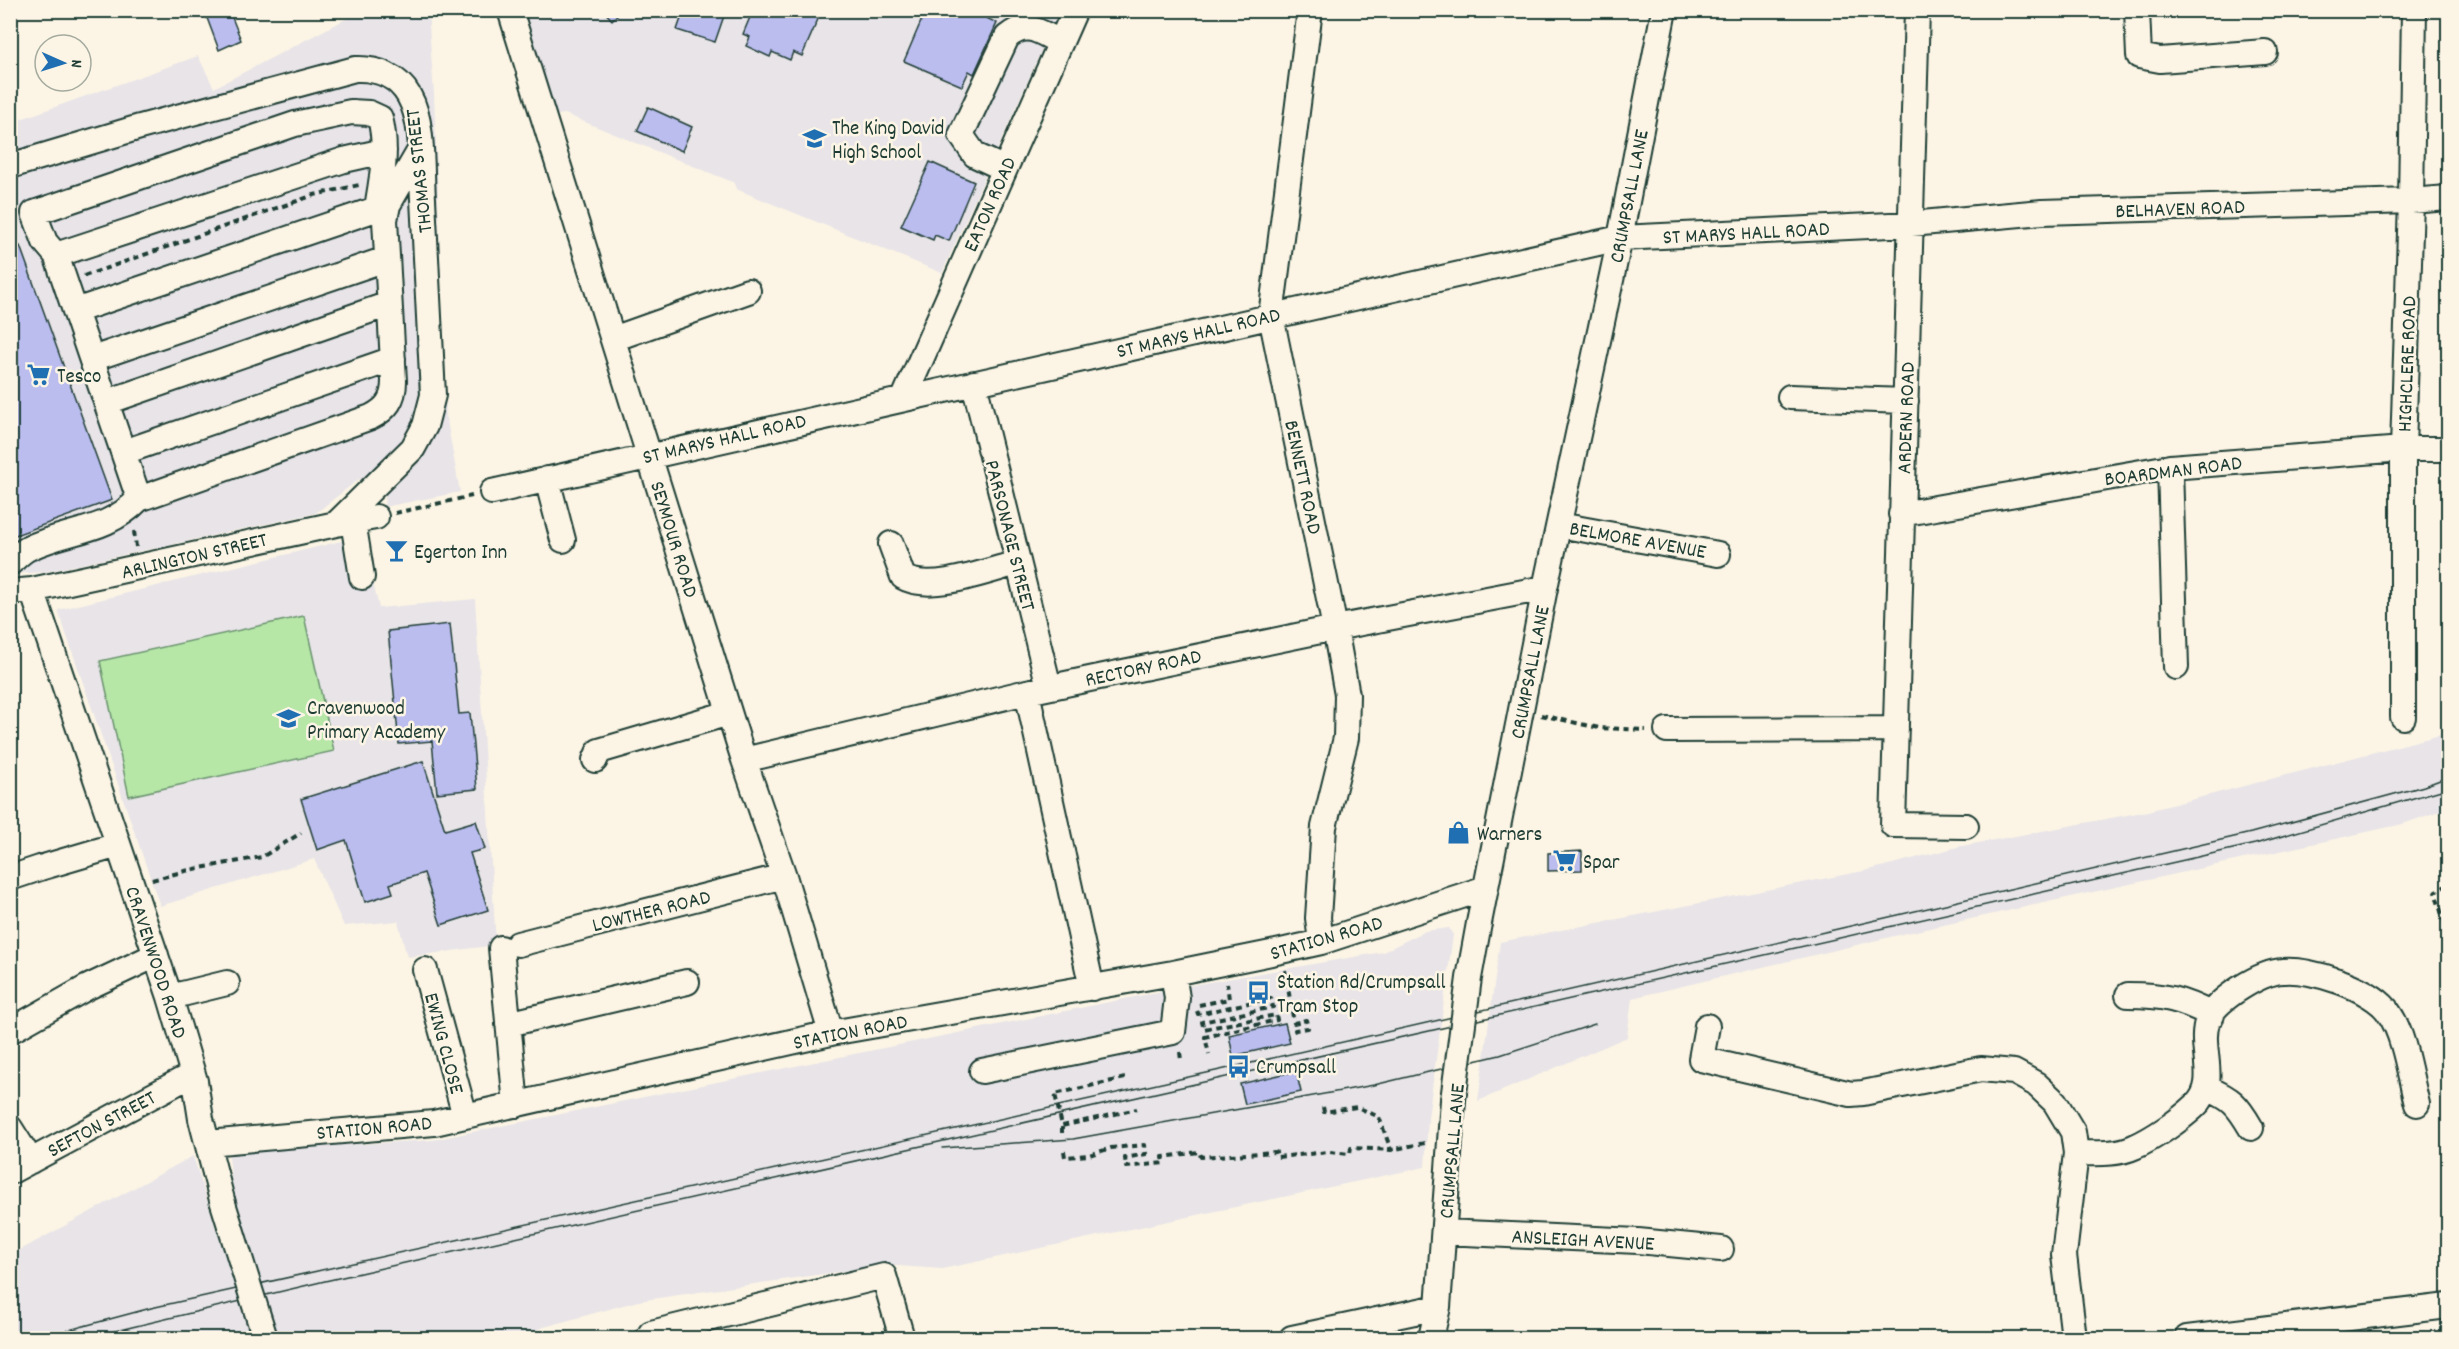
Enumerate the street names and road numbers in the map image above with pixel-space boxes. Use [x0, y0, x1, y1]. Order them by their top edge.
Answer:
street label: THOMAS STREET [400, 107, 442, 234]
street label: CRUMPSALL LANE [1603, 127, 1659, 266]
street label: EATON ROAD [957, 153, 1026, 258]
street label: BELHAVEN ROAD [2115, 194, 2246, 228]
street label: ST MARYS HALL ROAD [1662, 216, 1830, 254]
street label: HIGHCLERE ROAD [2392, 295, 2426, 433]
street label: ST MARYS HALL ROAD [1114, 301, 1284, 368]
street label: ARDERN ROAD [1891, 361, 1925, 475]
street label: ST MARYS HALL ROAD [640, 407, 810, 474]
street label: BENNETT ROAD [1274, 418, 1328, 538]
street label: BOARDMAN ROAD [2103, 450, 2244, 496]
street label: PARSONAGE STREET [975, 457, 1041, 615]
street label: SEYMOUR ROAD [640, 478, 704, 602]
street label: BELMORE AVENUE [1567, 515, 1709, 569]
street label: ARLINGTON STREET [119, 526, 271, 589]
street label: CRUMPSALL LANE [1504, 603, 1560, 742]
street label: RECTORY ROAD [1083, 643, 1205, 697]
street label: CRAVENWOOD ROAD [115, 883, 193, 1043]
street label: LOWTHER ROAD [589, 884, 714, 942]
street label: STATION ROAD [1267, 909, 1387, 970]
street label: EWING CLOSE [414, 990, 470, 1098]
street label: STATION ROAD [791, 1008, 910, 1060]
street label: CRUMPSALL LANE [1433, 1082, 1475, 1220]
street label: SEFTON STREET [43, 1084, 163, 1167]
street label: STATION ROAD [315, 1110, 433, 1150]
street label: ANSLEIGH AVENUE [1511, 1223, 1656, 1261]

